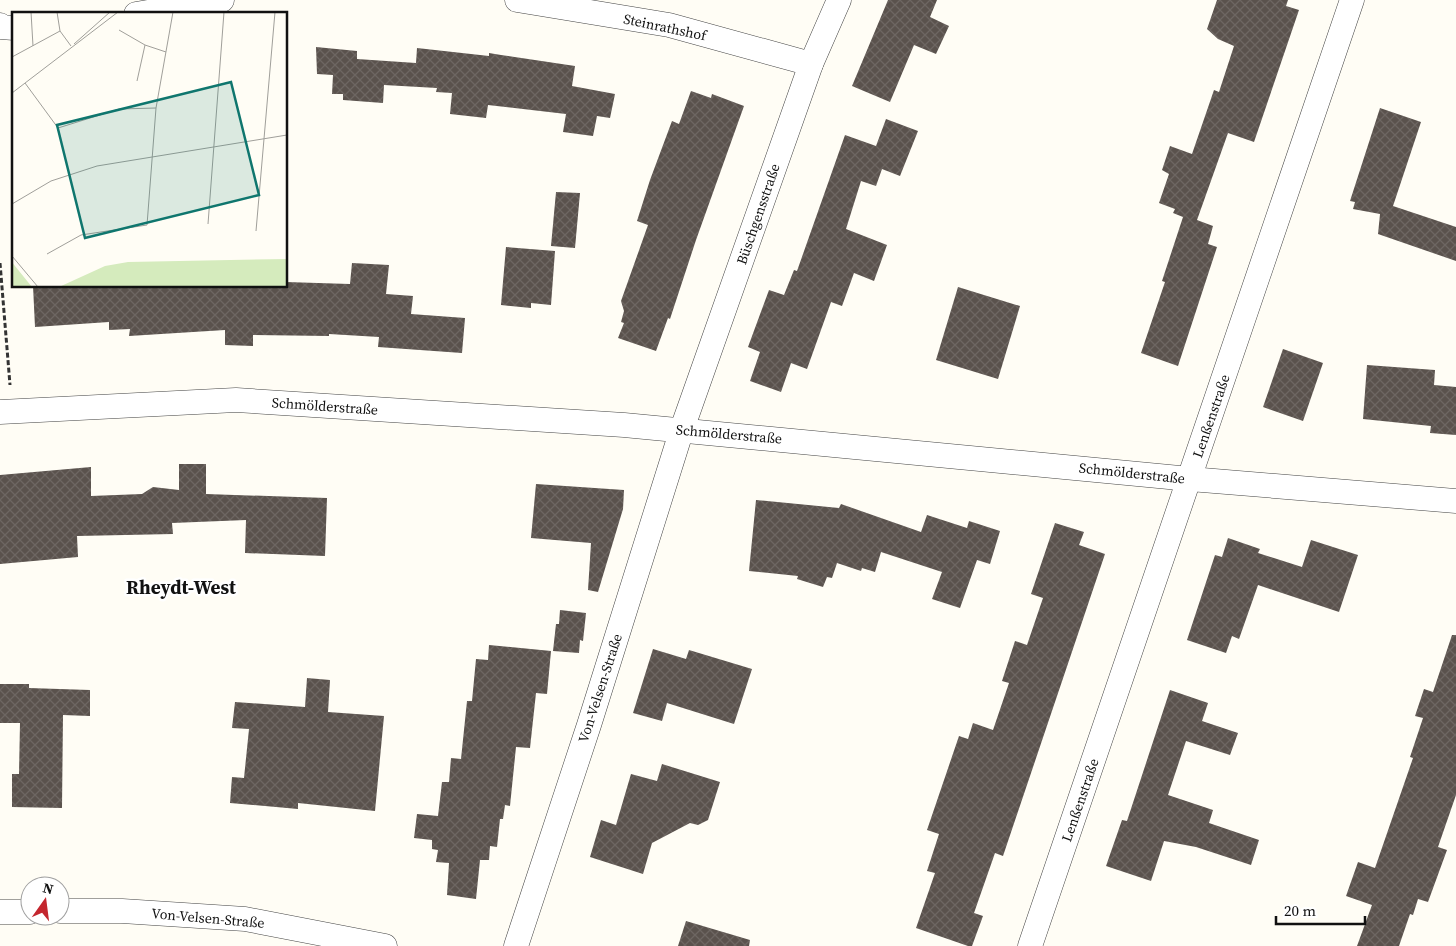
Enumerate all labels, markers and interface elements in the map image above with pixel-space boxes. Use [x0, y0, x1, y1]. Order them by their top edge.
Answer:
street label: Steinrathshof [622, 8, 709, 46]
inset map [12, 12, 288, 288]
street label: Büschgensstraße [731, 161, 785, 267]
street label: Lenßenstraße [1187, 372, 1235, 460]
street label: Schmölderstraße [271, 392, 379, 420]
street label: Schmölderstraße [675, 419, 783, 449]
street label: Schmölderstraße [1078, 457, 1186, 489]
district label: Rheydt-West [126, 574, 236, 600]
street label: Von-Velsen-Straße [573, 631, 627, 745]
street label: Lenßenstraße [1056, 756, 1104, 844]
north arrow [20, 876, 70, 926]
text: N [41, 877, 56, 899]
scale bar [1276, 894, 1365, 926]
text: 20 m [1284, 900, 1316, 921]
street label: Von-Velsen-Straße [151, 903, 265, 933]

